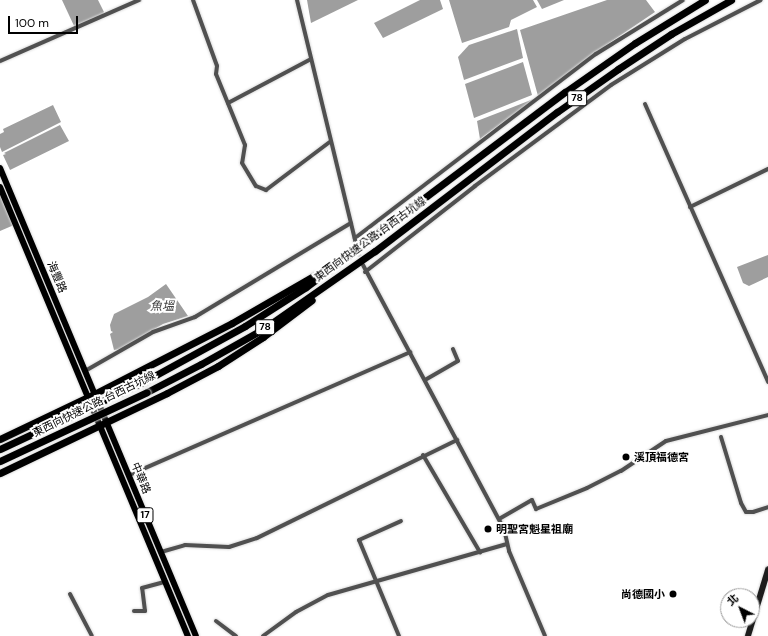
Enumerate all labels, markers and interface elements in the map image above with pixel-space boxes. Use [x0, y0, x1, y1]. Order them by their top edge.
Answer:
scale bar [10, 8, 80, 34]
text: 100 m [15, 15, 49, 31]
road number: 78 [567, 90, 587, 106]
street label: 東西向快速公路 台西古坑線 [312, 194, 428, 284]
street label: 海豐路 [44, 259, 70, 295]
water label: 魚塭 [150, 300, 174, 314]
road number: 78 [255, 319, 275, 335]
street label: 東西向快速公路 台西古坑線 [30, 368, 158, 440]
place label: 溪頂福德宮 [634, 450, 689, 464]
marker: 溪頂福德宮 [621, 452, 631, 462]
street label: 中華路 [128, 460, 154, 496]
road number: 17 [136, 507, 154, 523]
place label: 明聖宮魁星祖廟 [496, 522, 573, 536]
marker: 明聖宮魁星祖廟 [483, 524, 493, 534]
place label: 尚德國小 [621, 587, 665, 601]
north arrow [720, 588, 760, 628]
marker: 尚德國小 [668, 589, 678, 599]
text: 北 [724, 591, 741, 609]

